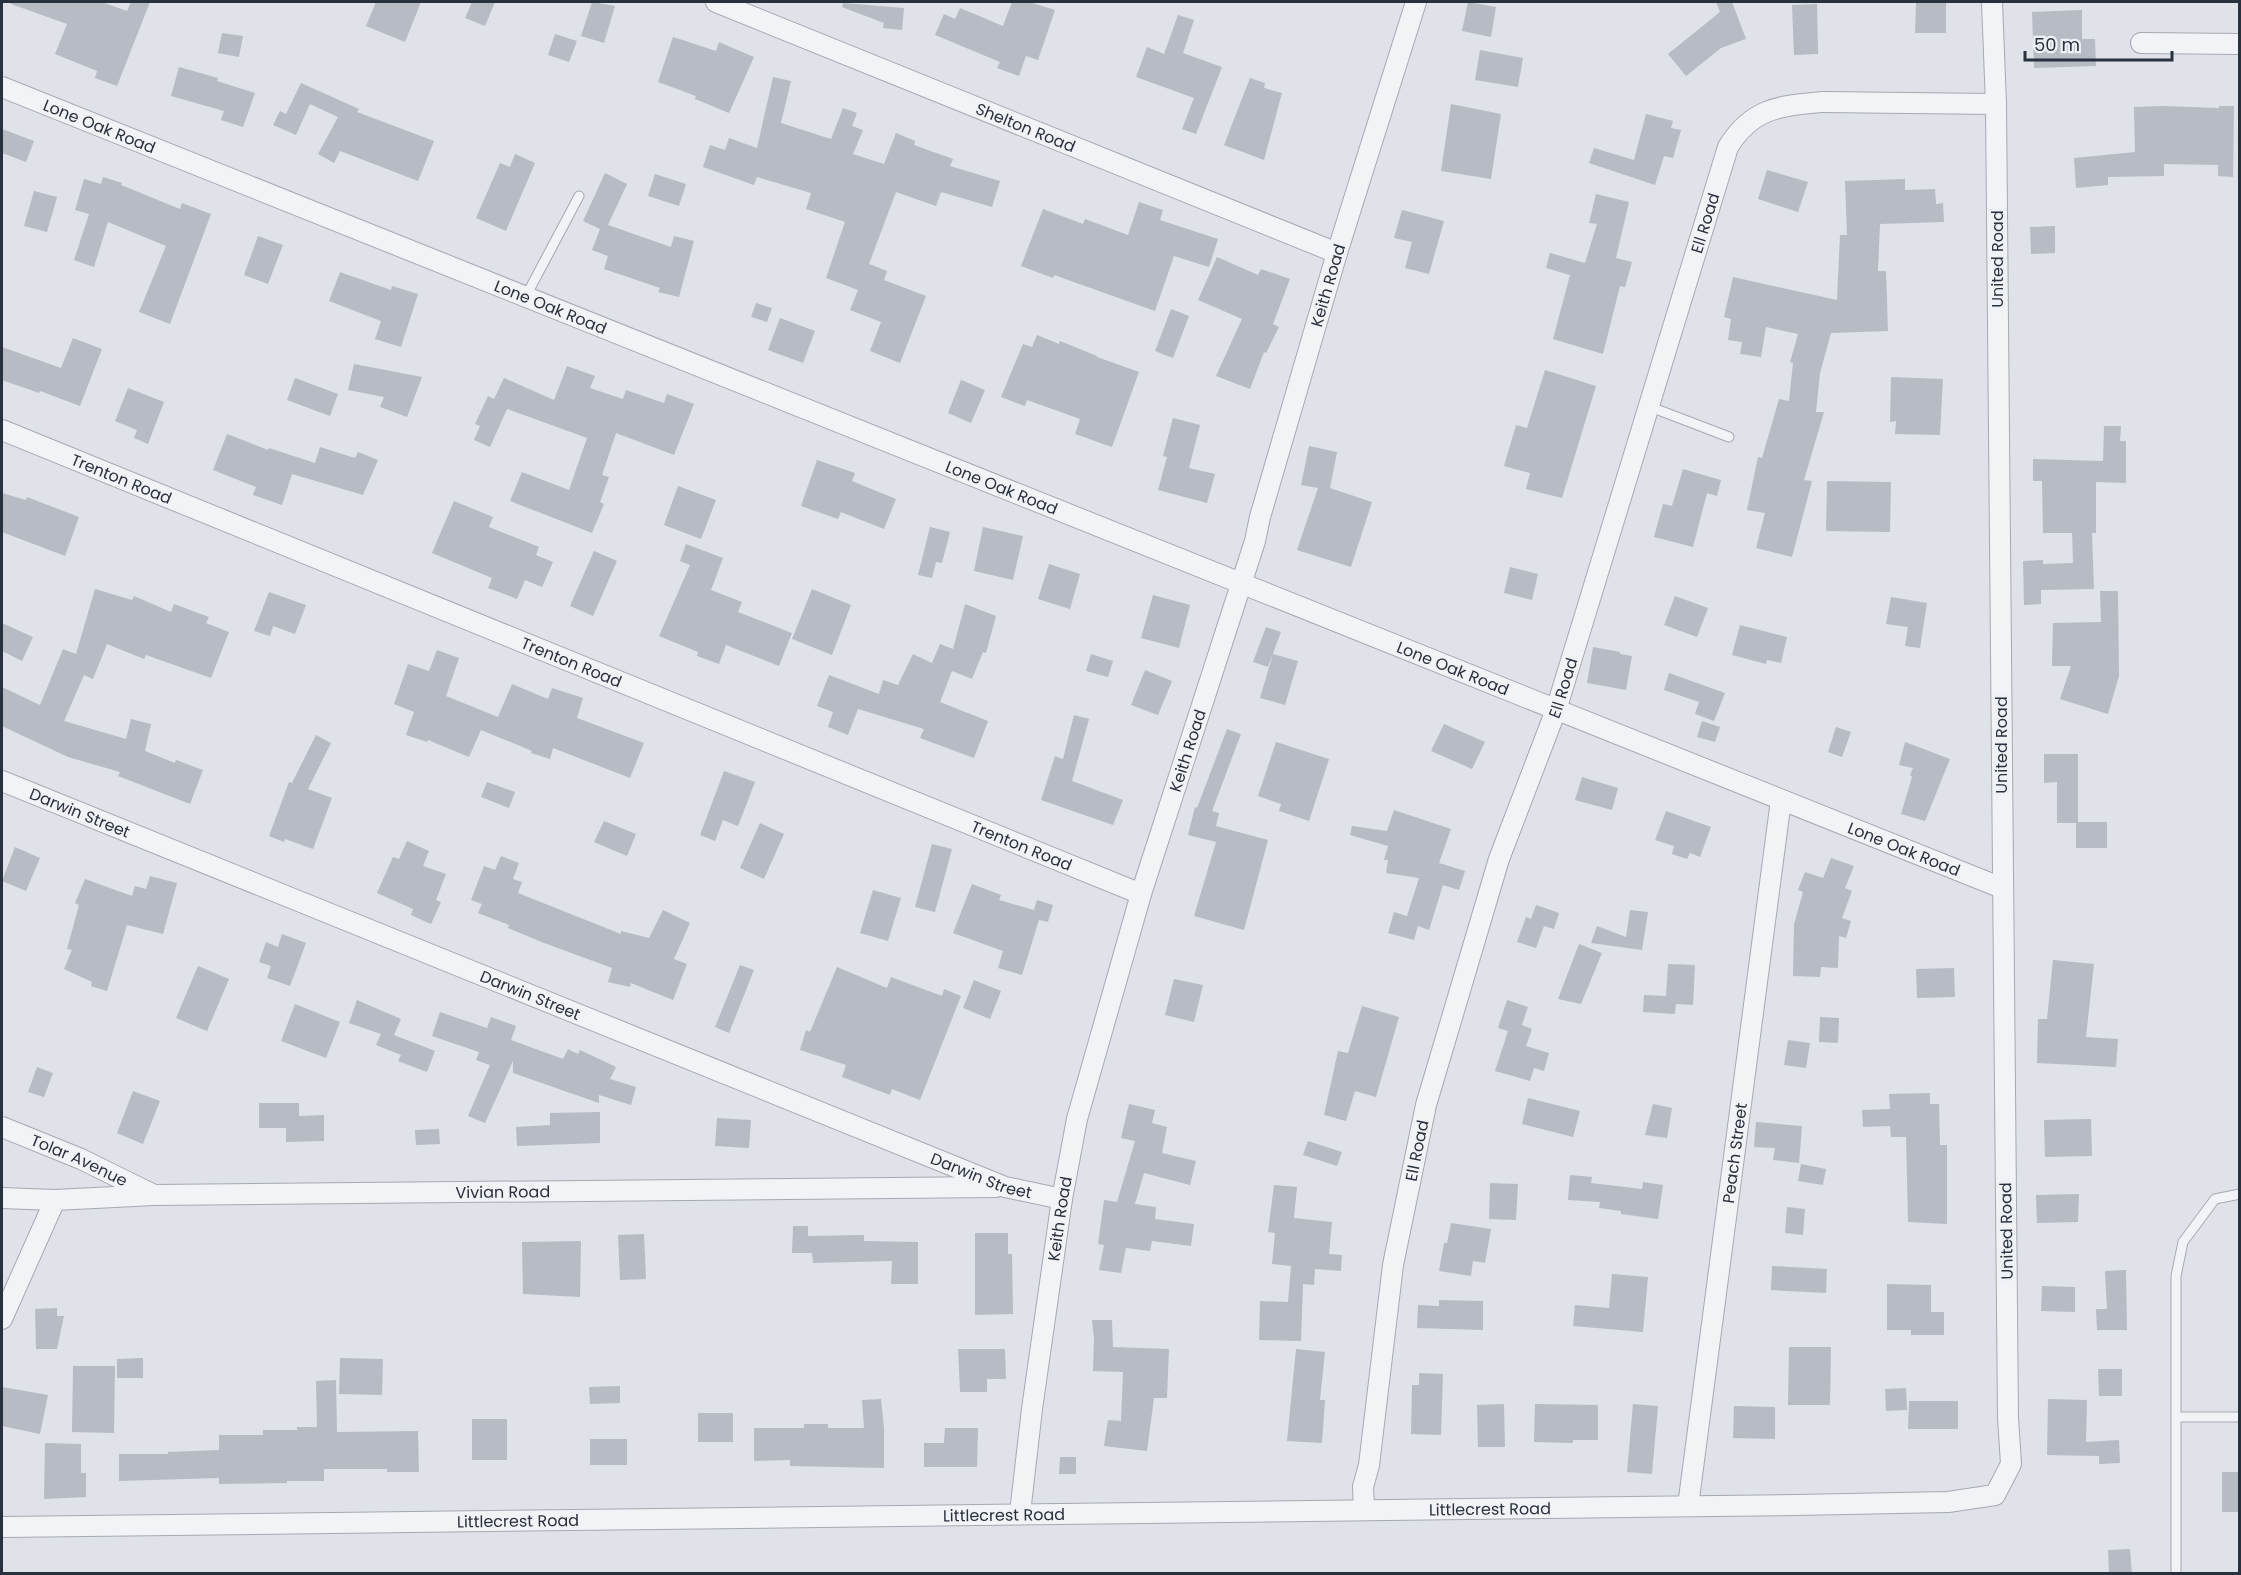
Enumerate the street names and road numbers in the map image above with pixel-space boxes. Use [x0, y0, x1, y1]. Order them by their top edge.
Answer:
street label: Lone Oak Road [40, 94, 159, 159]
street label: Shelton Road [972, 97, 1079, 158]
street label: Ell Road [1685, 190, 1725, 256]
street label: United Road [1986, 210, 2009, 308]
street label: Keith Road [1305, 241, 1351, 330]
street label: Lone Oak Road [491, 274, 610, 340]
street label: Trenton Road [67, 448, 175, 510]
street label: Lone Oak Road [942, 455, 1061, 521]
street label: Trenton Road [517, 632, 625, 693]
street label: Lone Oak Road [1393, 636, 1512, 701]
street label: Ell Road [1543, 655, 1583, 722]
street label: United Road [1990, 696, 2013, 794]
street label: Keith Road [1164, 706, 1212, 795]
street label: Darwin Street [26, 782, 134, 844]
street label: Trenton Road [968, 815, 1075, 877]
street label: Lone Oak Road [1844, 816, 1964, 882]
street label: Darwin Street [476, 965, 584, 1026]
street label: Peach Street [1717, 1101, 1753, 1205]
street label: Ell Road [1400, 1118, 1435, 1183]
street label: Tolar Avenue [27, 1129, 131, 1192]
street label: Darwin Street [927, 1147, 1034, 1204]
street label: Keith Road [1042, 1174, 1078, 1263]
street label: Vivian Road [455, 1180, 550, 1204]
street label: United Road [1994, 1182, 2019, 1280]
street label: Littlecrest Road [1429, 1497, 1551, 1522]
street label: Littlecrest Road [943, 1503, 1065, 1527]
street label: Littlecrest Road [457, 1509, 579, 1533]

